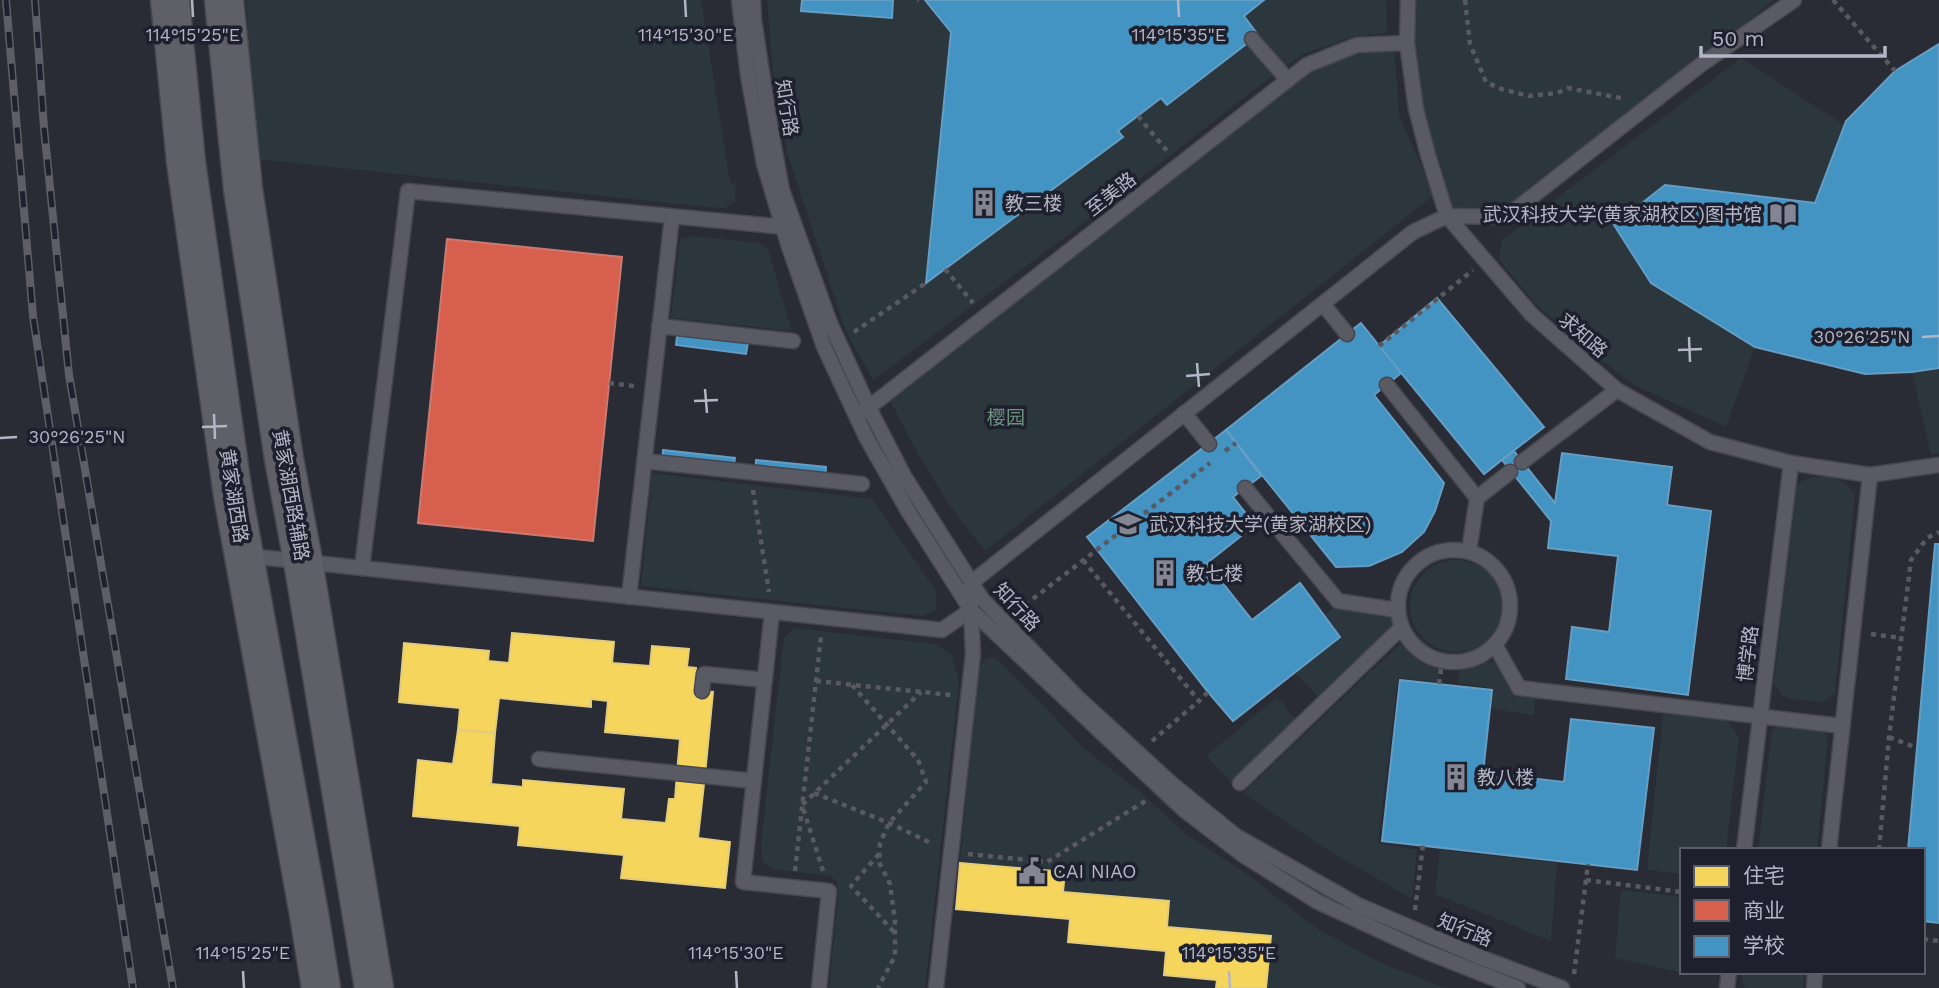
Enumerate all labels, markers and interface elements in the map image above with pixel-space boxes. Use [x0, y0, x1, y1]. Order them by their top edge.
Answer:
scale bar [1701, 14, 1885, 58]
text: 114°15'25"E [146, 24, 240, 45]
text: 114°15'30"E [638, 24, 734, 45]
text: 114°15'35"E [1132, 24, 1226, 45]
text: 50 m [1712, 26, 1764, 51]
street label: 知行路 [771, 78, 803, 138]
street label: 至美路 [1081, 167, 1141, 221]
building icon: 教三楼 [969, 188, 999, 218]
place label: 教三楼 [1005, 192, 1062, 215]
library icon: 武汉科技大学(黄家湖校区)图书馆 [1768, 199, 1798, 229]
place label: 武汉科技大学(黄家湖校区)图书馆 [1483, 203, 1762, 226]
street label: 求知路 [1554, 308, 1612, 362]
text: 30°26'25"N [1813, 326, 1911, 347]
park label: 樱园 [987, 406, 1025, 429]
text: 30°26'25"N [28, 426, 126, 447]
street label: 黄家湖西路辅路 [268, 428, 314, 562]
street label: 黄家湖西路 [215, 447, 253, 545]
school or university icon: 武汉科技大学(黄家湖校区) [1113, 509, 1143, 539]
place label: 武汉科技大学(黄家湖校区) [1149, 513, 1371, 536]
building icon: 教七楼 [1150, 558, 1180, 588]
place label: 教七楼 [1186, 562, 1243, 585]
street label: 知行路 [989, 578, 1045, 636]
street label: 博学路 [1733, 624, 1763, 684]
building icon: 教八楼 [1441, 762, 1471, 792]
place label: 教八楼 [1477, 766, 1534, 789]
legend [1680, 848, 1925, 974]
public building icon: CAI NIAO [1017, 856, 1047, 886]
place label: CAI NIAO [1053, 860, 1137, 883]
text: 住宅 [1743, 863, 1785, 888]
text: 商业 [1743, 898, 1785, 923]
street label: 知行路 [1434, 909, 1496, 951]
text: 学校 [1743, 933, 1785, 958]
text: 114°15'25"E [196, 942, 290, 963]
text: 114°15'30"E [688, 942, 784, 963]
text: 114°15'35"E [1182, 942, 1276, 963]

